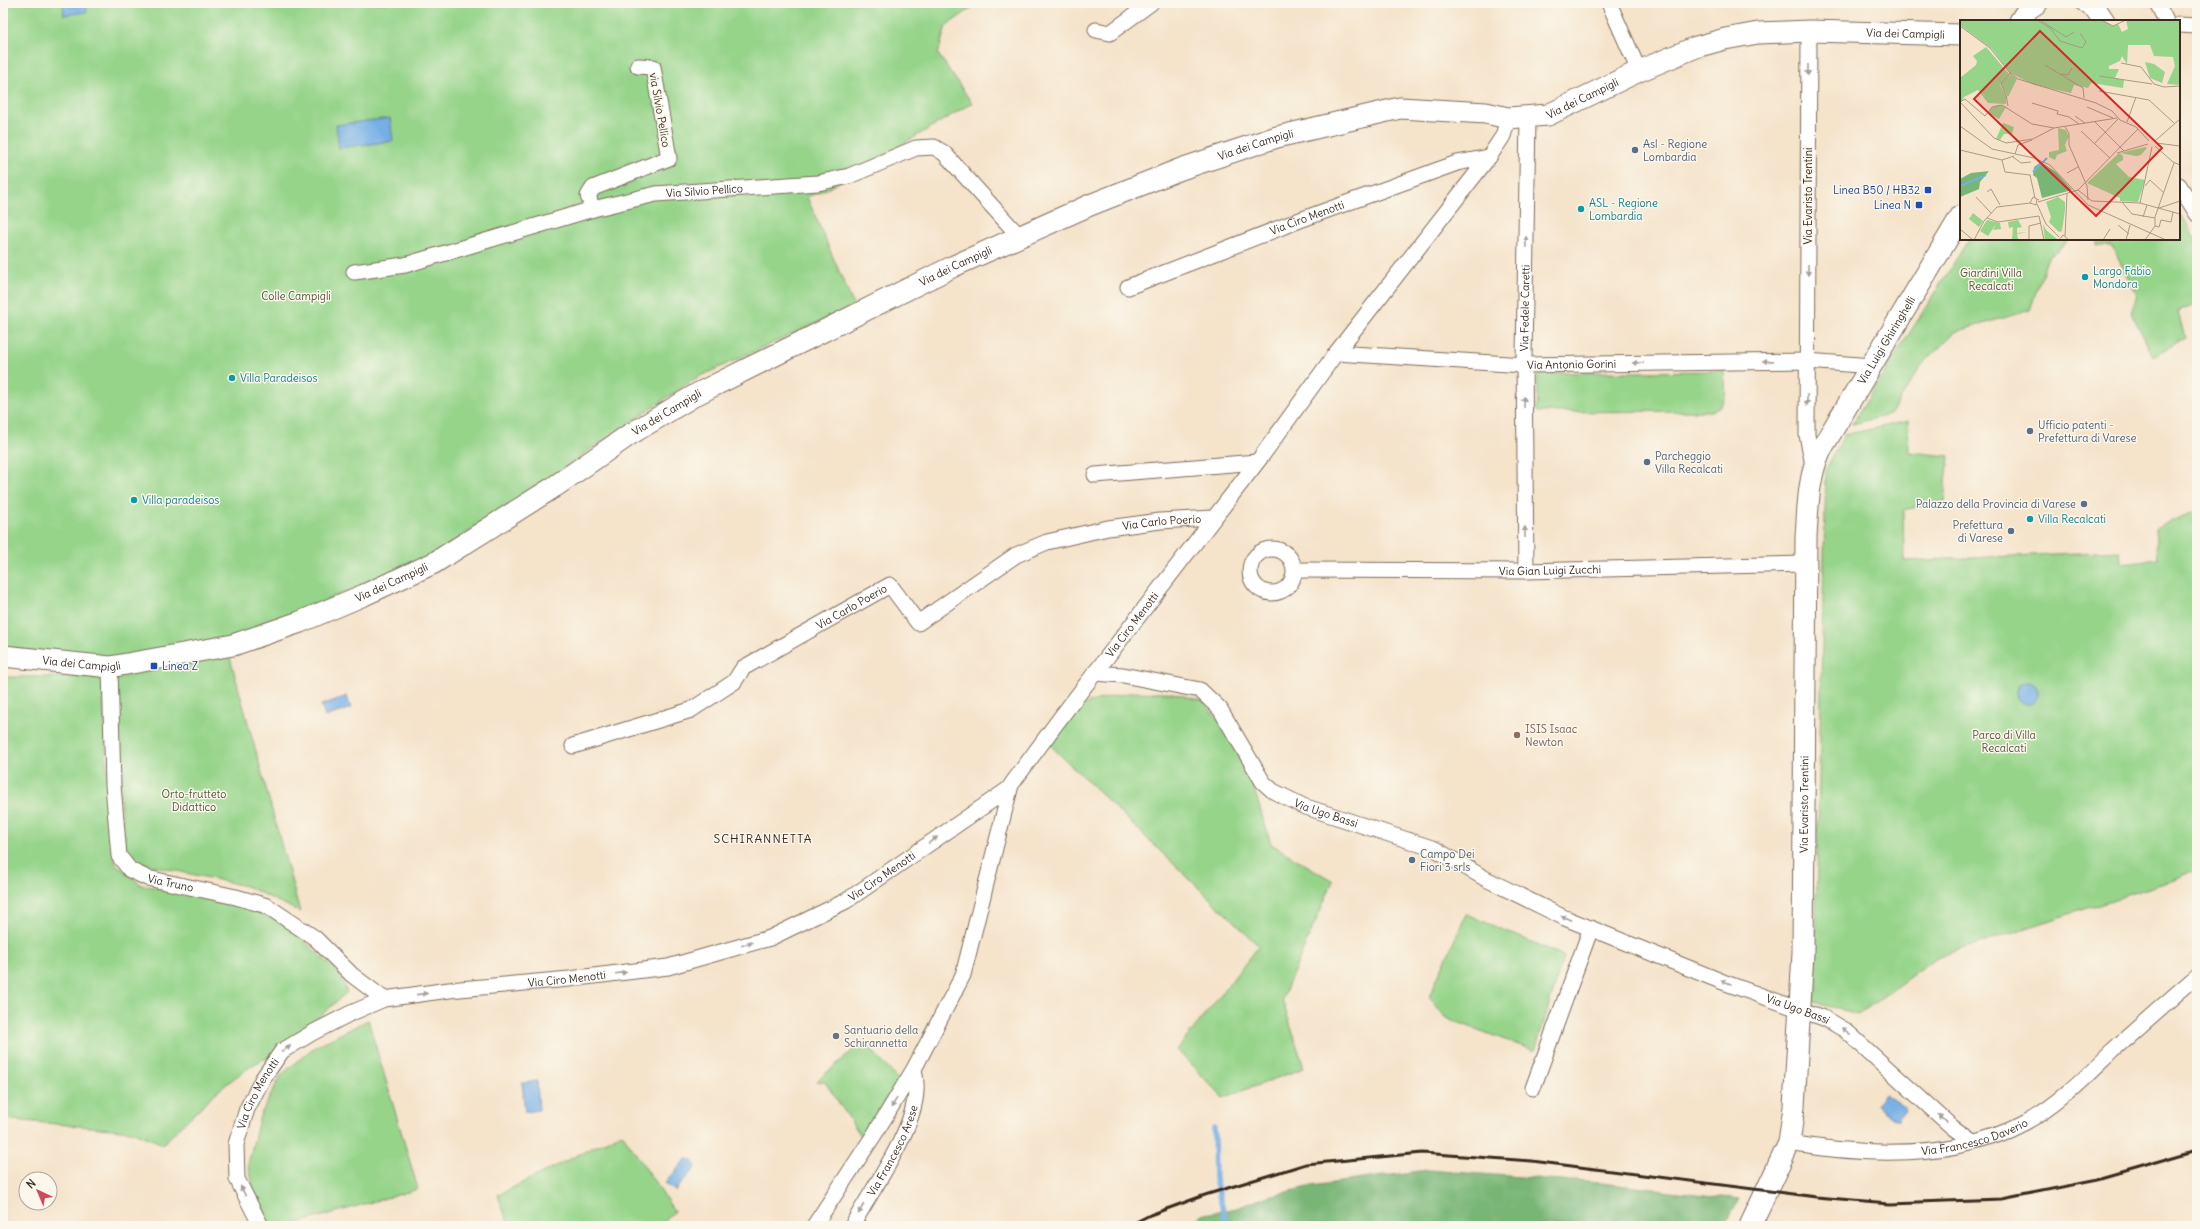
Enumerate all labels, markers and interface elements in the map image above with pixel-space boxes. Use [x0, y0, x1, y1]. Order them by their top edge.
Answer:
inset map [1960, 20, 2180, 240]
street label: Via dei Campigli [1866, 26, 1945, 42]
one-way arrow [1805, 64, 1811, 77]
street label: via Silvio Pellico [647, 72, 673, 148]
street label: Via dei Campigli [1544, 75, 1621, 122]
street label: Via dei Campigli [1216, 126, 1295, 163]
place label: Asl - Regione Lombardia [1643, 137, 1707, 164]
marker: Asl - Regione Lombardia [1630, 145, 1640, 155]
street label: Via Evaristo Trentini [1801, 148, 1815, 244]
street label: Via Silvio Pellico [666, 181, 743, 200]
place label: Linea B50 / HB32 [1833, 183, 1920, 197]
marker: Linea B50 / HB32 [1923, 185, 1933, 195]
place label: ASL - Regione Lombardia [1589, 196, 1658, 223]
street label: Via Ciro Menotti [1268, 198, 1346, 238]
place label: Linea N [1874, 198, 1911, 212]
marker: Linea N [1914, 200, 1924, 210]
marker: ASL - Regione Lombardia [1576, 204, 1586, 214]
one-way arrow [1522, 236, 1529, 248]
street label: Via dei Campigli [917, 243, 994, 289]
one-way arrow [1805, 264, 1811, 277]
place label: Largo Fabio Mondora [2093, 264, 2151, 291]
street label: Via Fedele Caretti [1517, 265, 1533, 351]
park label: Giardini Villa Recalcati [1960, 266, 2022, 293]
marker: Largo Fabio Mondora [2080, 272, 2090, 282]
park label: Colle Campigli [261, 289, 331, 303]
street label: Via Luigi Ghiringhelli [1855, 294, 1918, 387]
street label: Via Antonio Gorini [1527, 357, 1616, 372]
one-way arrow [1761, 358, 1774, 364]
one-way arrow [1631, 360, 1644, 366]
place label: Villa Paradeisos [240, 371, 317, 385]
marker: Villa Paradeisos [227, 373, 237, 383]
street label: Via dei Campigli [629, 386, 704, 439]
one-way arrow [1804, 394, 1810, 407]
one-way arrow [1521, 395, 1527, 408]
place label: Ufficio patenti - Prefettura di Varese [2038, 418, 2136, 445]
marker: Ufficio patenti - Prefettura di Varese [2025, 426, 2035, 436]
place label: Parcheggio Villa Recalcati [1655, 449, 1723, 476]
marker: Parcheggio Villa Recalcati [1642, 457, 1652, 467]
place label: Villa paradeisos [142, 493, 219, 507]
marker: Villa paradeisos [129, 495, 139, 505]
place label: Palazzo della Provincia di Varese [1916, 497, 2076, 511]
marker: Palazzo della Provincia di Varese [2079, 499, 2089, 509]
street label: Via Carlo Poerio [1122, 512, 1202, 533]
place label: Villa Recalcati [2038, 512, 2106, 526]
marker: Villa Recalcati [2025, 514, 2035, 524]
place label: Prefettura di Varese [1953, 518, 2003, 545]
one-way arrow [1522, 525, 1528, 538]
marker: Prefettura di Varese [2006, 526, 2016, 536]
street label: Via dei Campigli [353, 560, 430, 605]
street label: Via Gian Luigi Zucchi [1499, 562, 1601, 578]
street label: Via Carlo Poerio [814, 581, 889, 632]
street label: Via Ciro Menotti [1103, 589, 1161, 660]
street label: Via dei Campigli [42, 653, 122, 674]
place label: Linea Z [162, 659, 198, 673]
marker: Linea Z [149, 661, 159, 671]
place label: ISIS Isaac Newton [1525, 722, 1578, 749]
park label: Parco di Villa Recalcati [1972, 728, 2036, 755]
marker: ISIS Isaac Newton [1512, 730, 1522, 740]
street label: Via Evaristo Trentini [1797, 756, 1811, 853]
park label: Orto-frutteto Didattico [161, 787, 227, 814]
street label: Via Ugo Bassi [1292, 796, 1360, 830]
district label: SCHIRANNETTA [713, 831, 813, 846]
one-way arrow [928, 836, 938, 844]
place label: Campo Dei Fiori 3 srls [1420, 847, 1474, 874]
street label: Via Ciro Menotti [846, 848, 918, 904]
marker: Campo Dei Fiori 3 srls [1407, 855, 1417, 865]
street label: Via Truno [146, 871, 195, 895]
one-way arrow [1561, 915, 1572, 921]
one-way arrow [742, 941, 754, 947]
street label: Via Ciro Menotti [527, 968, 607, 990]
one-way arrow [615, 970, 627, 976]
one-way arrow [1719, 979, 1731, 985]
one-way arrow [416, 990, 428, 997]
street label: Via Ugo Bassi [1764, 991, 1833, 1027]
place label: Santuario della Schirannetta [844, 1023, 918, 1050]
one-way arrow [1840, 1027, 1851, 1035]
marker: Santuario della Schirannetta [831, 1031, 841, 1041]
one-way arrow [281, 1045, 292, 1053]
street label: Via Ciro Menotti [234, 1055, 282, 1131]
one-way arrow [891, 1097, 898, 1109]
street label: Via Francesco Arese [864, 1104, 921, 1199]
one-way arrow [1937, 1113, 1947, 1123]
street label: Via Francesco Daverio [1921, 1115, 2030, 1158]
north arrow [18, 1171, 58, 1211]
text: N [23, 1176, 39, 1191]
one-way arrow [240, 1185, 247, 1197]
one-way arrow [858, 1203, 864, 1215]

